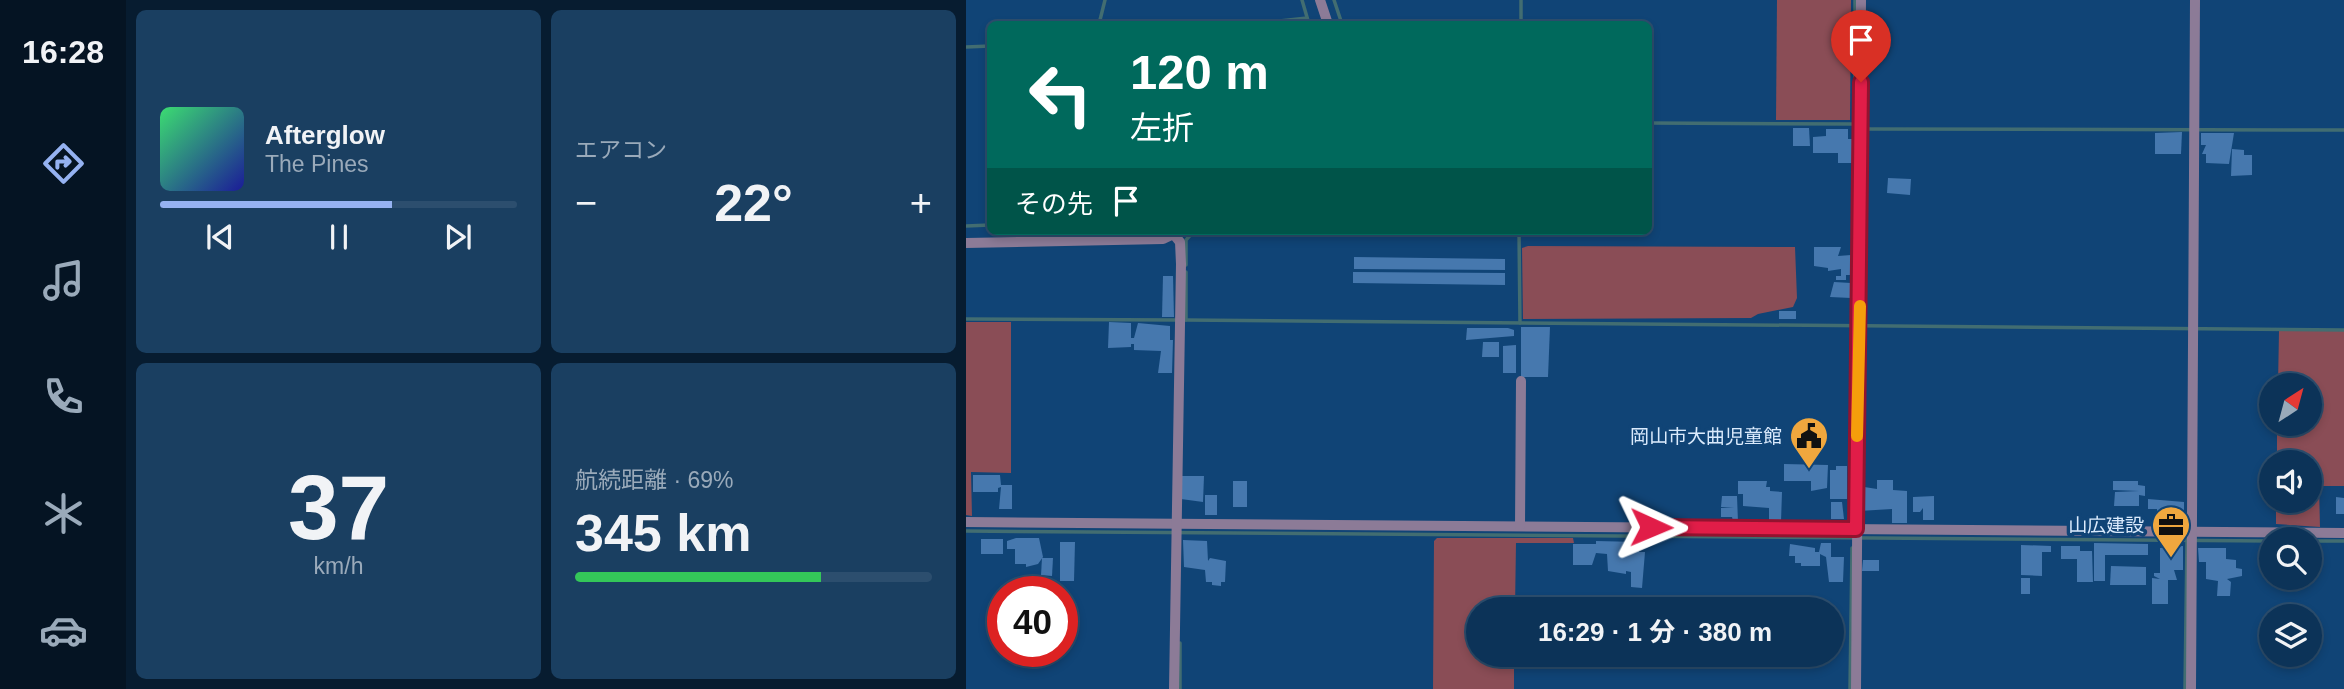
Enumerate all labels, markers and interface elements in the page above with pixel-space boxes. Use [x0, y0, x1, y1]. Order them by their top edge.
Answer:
pin [1831, 10, 1891, 82]
icon: arrive [1842, 21, 1880, 59]
text: 16:28 [22, 34, 104, 70]
text: 120 m [1130, 45, 1269, 99]
icon: left [1015, 49, 1106, 140]
text: 左折 [1130, 110, 1194, 146]
text: Afterglow [265, 120, 385, 150]
text: エアコン [575, 137, 667, 163]
icon: directions [39, 139, 88, 188]
text: The Pines [265, 151, 369, 177]
text: 22° [714, 174, 793, 232]
text: − [575, 182, 597, 224]
text: + [910, 182, 932, 224]
icon: arrive [1107, 182, 1145, 220]
text: その先 [1015, 189, 1093, 219]
icon: previous [201, 218, 239, 256]
icon: pause [320, 218, 358, 256]
icon: next [439, 218, 477, 256]
icon: music [39, 256, 88, 305]
icon: phone [39, 372, 88, 421]
north arrow [2259, 373, 2322, 436]
map controls [2259, 373, 2322, 667]
public building icon: 岡山市大曲児童館 [1788, 415, 1830, 470]
place label: 岡山市大曲児童館 [1630, 426, 1782, 447]
button: sound [2259, 450, 2322, 513]
text: 37 [288, 457, 389, 558]
text: 航続距離 · 69% [575, 467, 733, 493]
icon: climate [39, 489, 88, 538]
position arrow [1614, 490, 1688, 564]
text: 345 km [575, 504, 751, 562]
office icon: 山広建設 [2150, 504, 2192, 559]
place label: 山広建設 [2068, 515, 2144, 536]
button: search [2259, 527, 2322, 590]
text: km/h [314, 553, 363, 579]
speed limit sign: 40 [987, 576, 1078, 667]
button: layers [2259, 604, 2322, 667]
icon: car [39, 606, 88, 655]
text: 16:29 · 1 分 · 380 m [1538, 617, 1772, 647]

